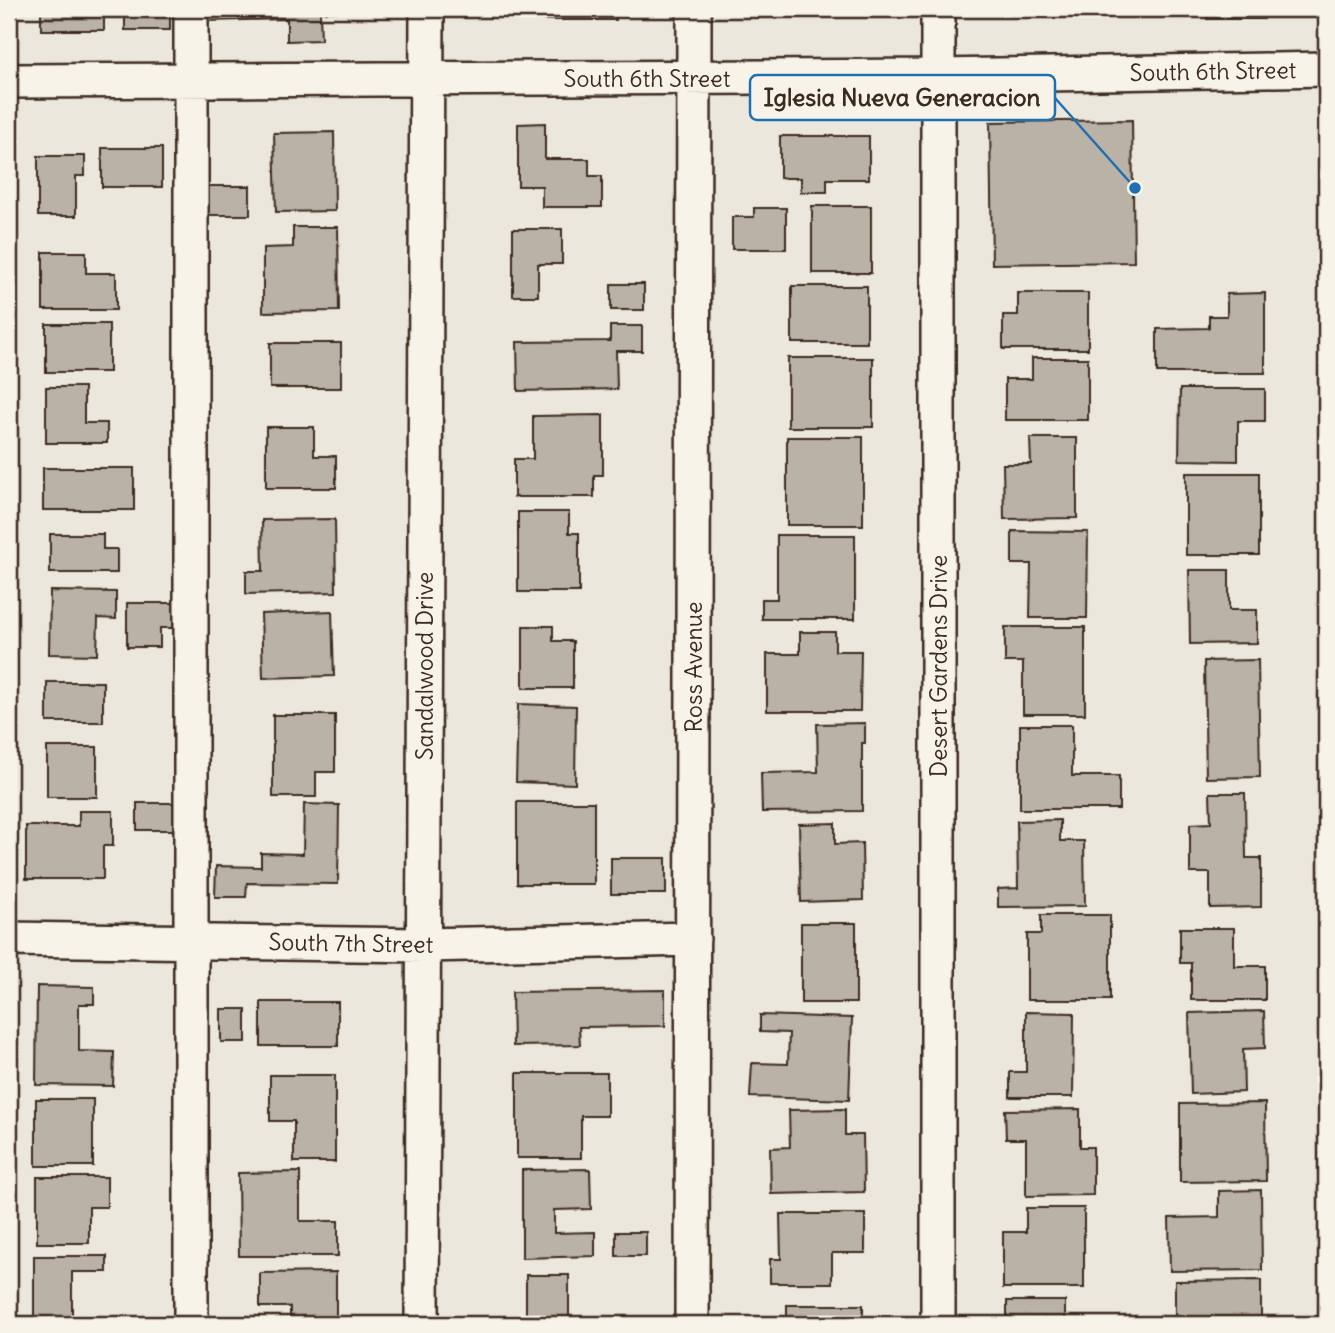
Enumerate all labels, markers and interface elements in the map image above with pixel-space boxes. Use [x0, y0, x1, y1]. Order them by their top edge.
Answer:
street label: South 6th Street [1129, 55, 1297, 87]
street label: South 6th Street [564, 64, 731, 93]
callout: Iglesia Nueva Generacion [750, 75, 1055, 120]
text: Iglesia Nueva Generacion [764, 82, 1040, 112]
street label: Desert Gardens Drive [924, 555, 953, 777]
street label: Sandalwood Drive [410, 572, 439, 760]
street label: Ross Avenue [679, 602, 708, 732]
street label: South 7th Street [268, 927, 434, 959]

